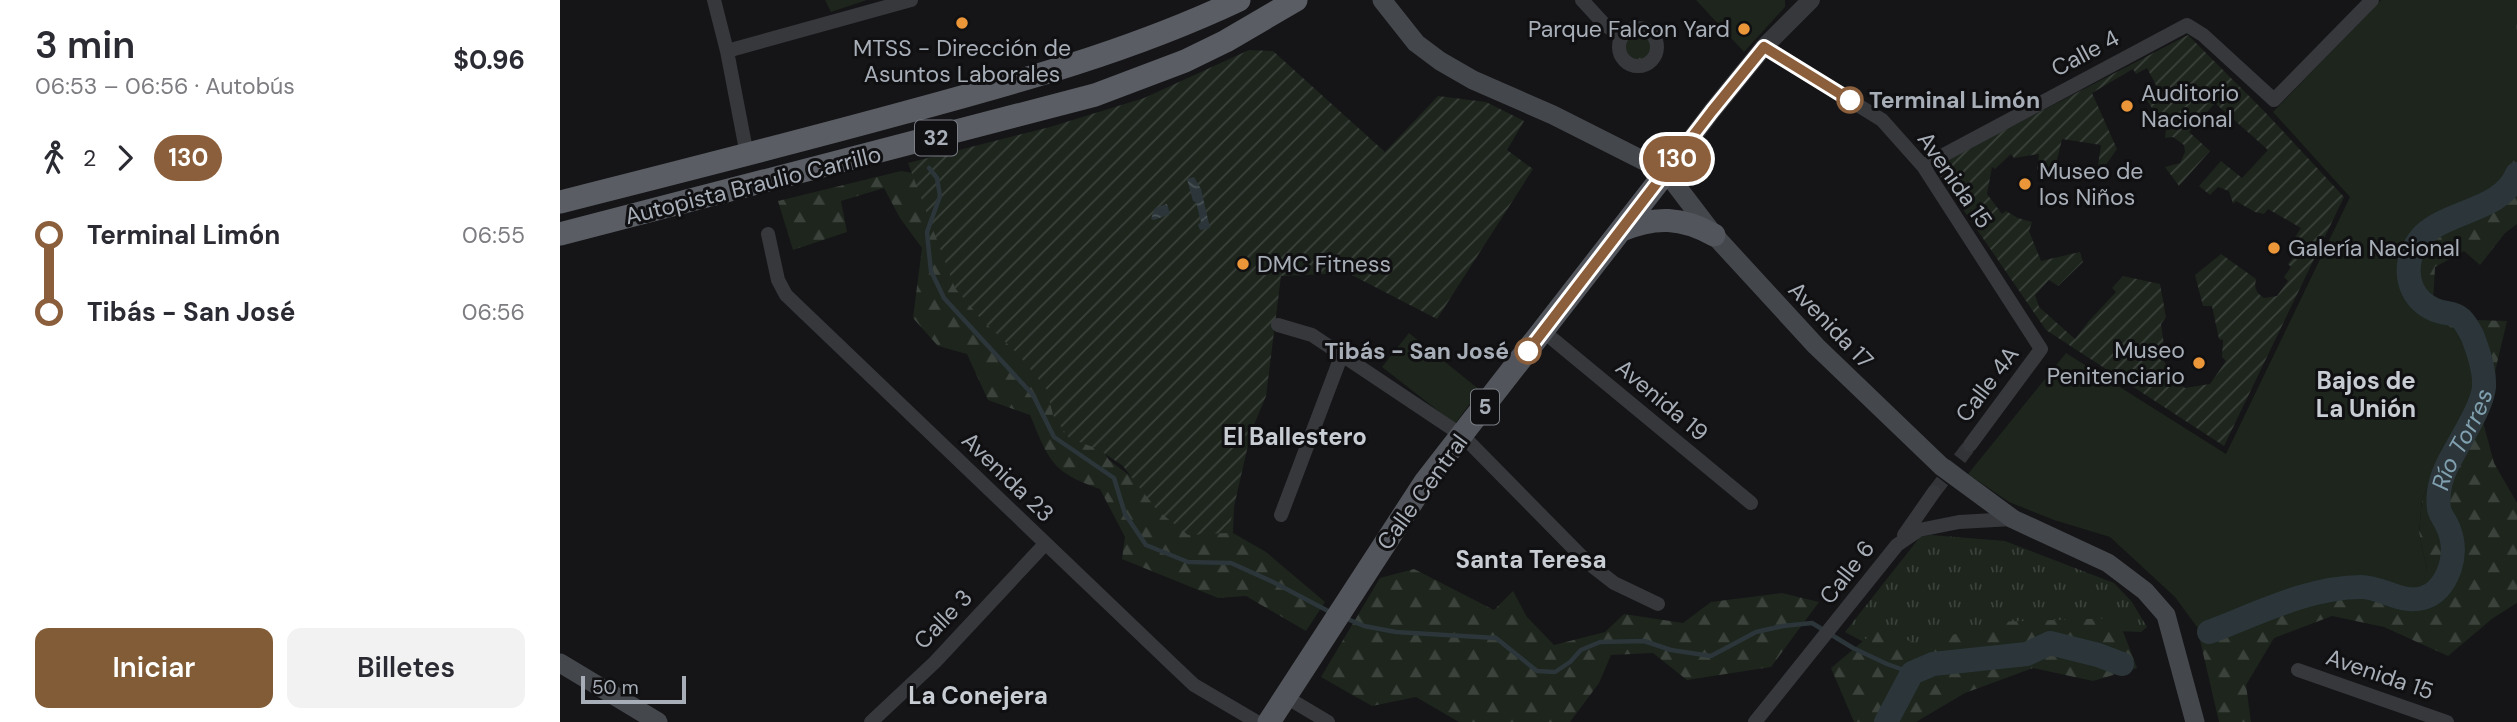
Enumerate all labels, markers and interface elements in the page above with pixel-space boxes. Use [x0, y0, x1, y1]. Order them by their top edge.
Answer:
place label: Parque Falcon Yard [1528, 14, 1730, 44]
marker: MTSS - Dirección de Asuntos Laborales [954, 15, 970, 31]
text: 3 min [35, 20, 135, 70]
marker: Parque Falcon Yard [1736, 21, 1752, 37]
street label: Calle 4 [2046, 23, 2124, 83]
place label: MTSS - Dirección de Asuntos Laborales [853, 33, 1071, 89]
text: $0.96 [453, 43, 525, 77]
text: 06:53 – 06:56 · Autobús [35, 71, 295, 101]
place label: Auditorio Nacional [2141, 78, 2239, 134]
place label: Terminal Limón [1869, 85, 2040, 115]
marker: Terminal Limón [1837, 87, 1863, 113]
marker: Auditorio Nacional [2119, 98, 2135, 114]
road number: 32 [915, 120, 957, 156]
street label: Avenida 15 [1911, 126, 1999, 234]
line badge: 130 [1637, 136, 1717, 182]
icon: walk [35, 139, 73, 177]
icon: forward [106, 139, 144, 177]
street label: Autopista Braulio Carrillo [622, 139, 884, 231]
text: 130 [168, 142, 208, 173]
text: 2 [83, 143, 96, 173]
text: 130 [1657, 143, 1697, 174]
place label: Museo de los Niños [2039, 156, 2143, 212]
marker: Museo de los Niños [2017, 176, 2033, 192]
text: Terminal Limón [87, 218, 280, 252]
text: 06:55 [462, 220, 525, 250]
place label: Galería Nacional [2288, 233, 2460, 263]
marker: Galería Nacional [2266, 240, 2282, 256]
place label: DMC Fitness [1257, 249, 1391, 279]
marker: DMC Fitness [1235, 256, 1251, 272]
street label: Avenida 17 [1782, 275, 1880, 375]
text: Tibás - San José [87, 295, 295, 329]
text: 06:56 [462, 297, 525, 327]
place label: Museo Penitenciario [2047, 335, 2185, 391]
place label: Tibás - San José [1325, 336, 1509, 366]
marker: Tibás - San José [1515, 338, 1541, 364]
street label: Calle 4A [1949, 340, 2025, 428]
street label: Avenida 19 [1609, 352, 1715, 448]
marker: Museo Penitenciario [2191, 355, 2207, 371]
district label: Bajos de La Unión [2316, 365, 2416, 424]
water label: Río Torres [2424, 385, 2499, 493]
road number: 5 [1471, 390, 1499, 424]
district label: El Ballestero [1223, 421, 1367, 452]
street label: Avenida 23 [955, 425, 1061, 529]
street label: Calle Central [1370, 428, 1474, 556]
street label: Calle 6 [1813, 534, 1881, 610]
district label: Santa Teresa [1456, 544, 1607, 575]
street label: Calle 3 [907, 583, 979, 655]
button: Iniciar [35, 628, 273, 708]
button: Billetes [287, 628, 525, 708]
street label: Avenida 15 [2322, 642, 2438, 706]
scale bar [581, 673, 686, 705]
text: 50 m [592, 675, 639, 700]
district label: La Conejera [908, 680, 1048, 711]

